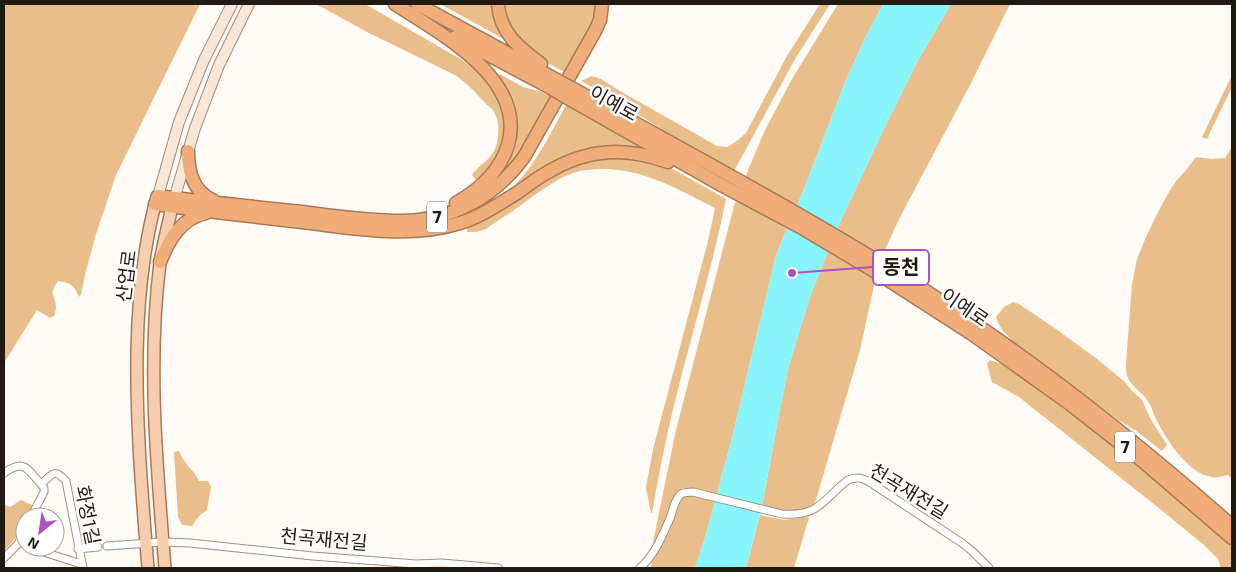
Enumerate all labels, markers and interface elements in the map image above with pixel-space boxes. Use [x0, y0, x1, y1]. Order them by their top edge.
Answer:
street label: 이예로 [586, 80, 643, 125]
road number: 7 [427, 202, 447, 232]
street label: 산업로 [111, 249, 140, 303]
callout: 동천 [873, 250, 929, 285]
text: 동천 [883, 254, 919, 278]
street label: 이예로 [937, 282, 993, 331]
road number: 7 [1115, 432, 1135, 462]
street label: 천곡재전길 [866, 458, 953, 523]
street label: 화정1길 [71, 483, 106, 547]
north arrow [15, 507, 65, 557]
street label: 천곡재전길 [280, 523, 369, 554]
text: N [25, 534, 42, 554]

